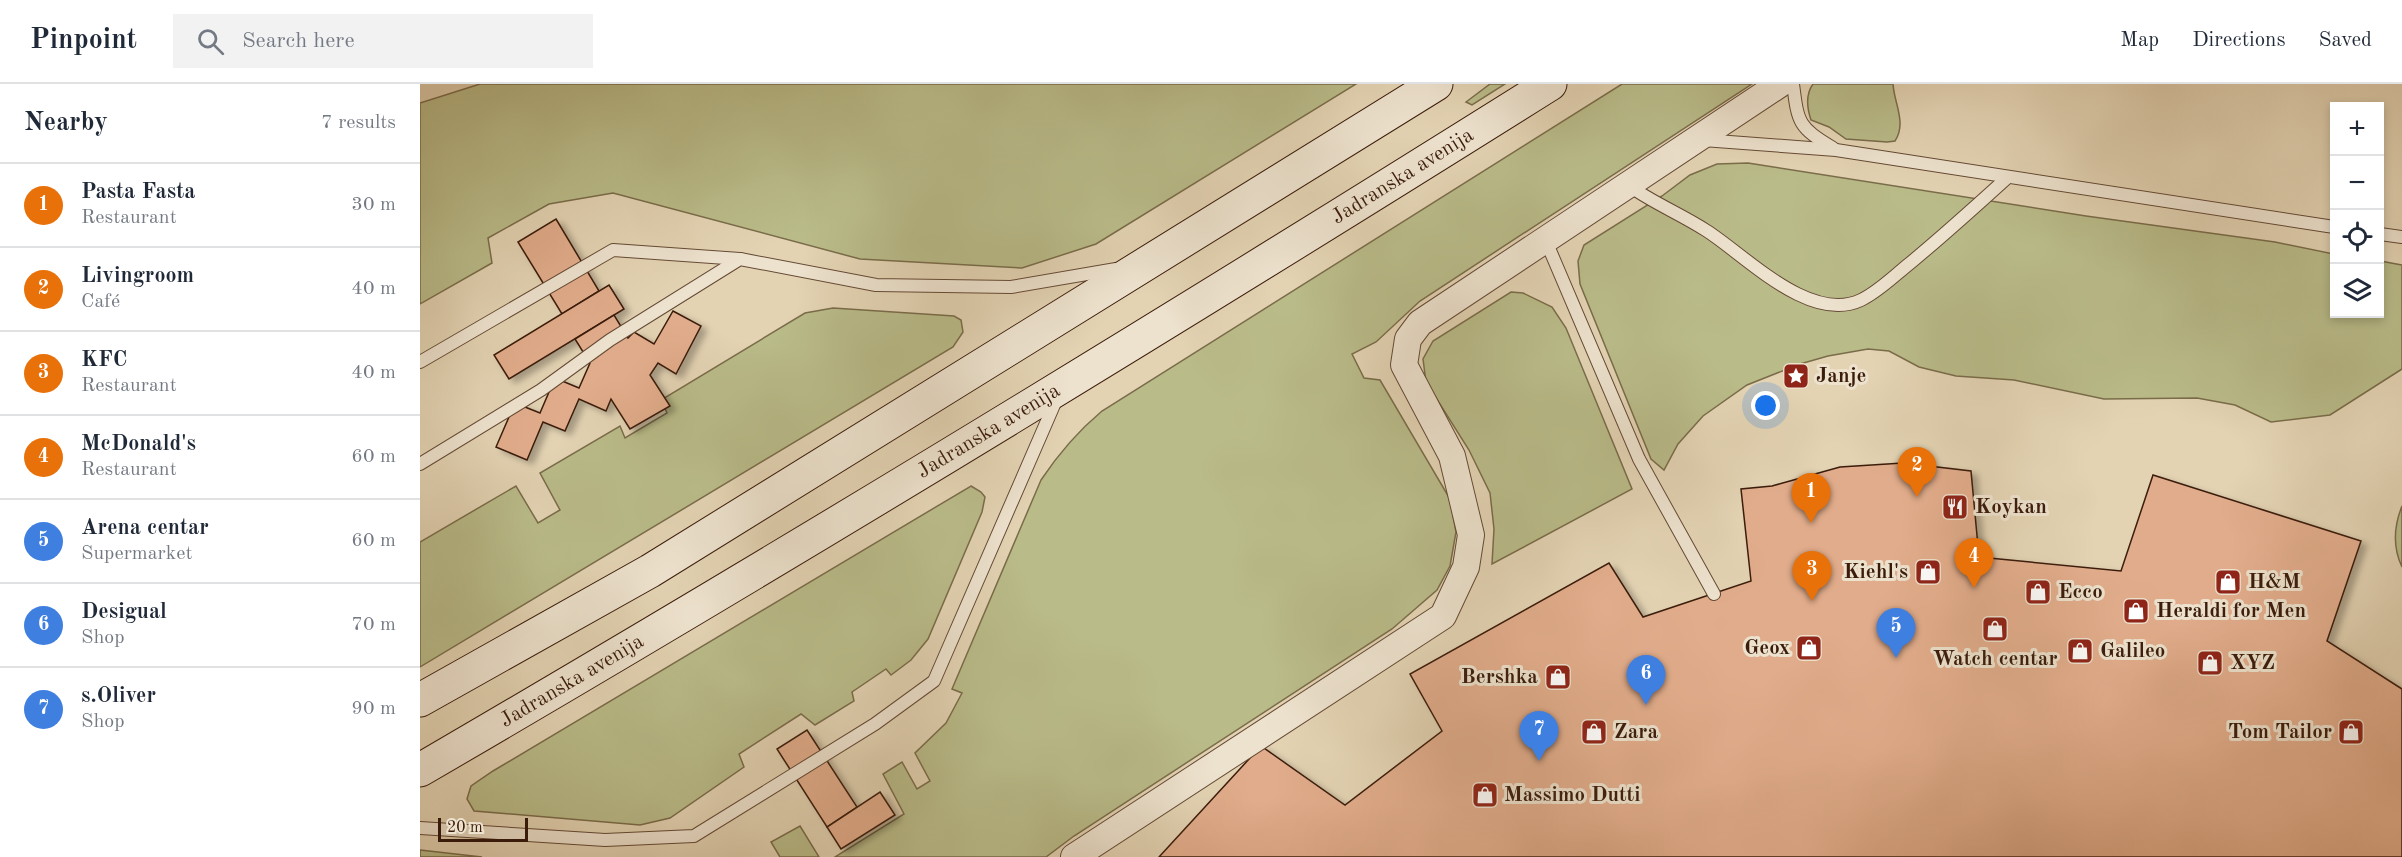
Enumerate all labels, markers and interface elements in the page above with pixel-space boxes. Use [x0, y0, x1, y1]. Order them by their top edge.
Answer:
search box [173, 14, 593, 68]
icon: search [194, 25, 227, 58]
text: Pinpoint [30, 27, 137, 55]
text: Search here [242, 30, 355, 52]
text: Map [2120, 30, 2159, 51]
text: Directions [2192, 30, 2286, 51]
text: Saved [2319, 30, 2372, 51]
map controls [2330, 102, 2384, 318]
button: + [2330, 102, 2384, 156]
text: Nearby [24, 110, 108, 136]
text: 7 results [321, 113, 396, 133]
street label: Jadranska avenija [1328, 124, 1477, 228]
button: − [2330, 156, 2384, 210]
text: Pasta Fasta [81, 181, 195, 203]
text: 1 [38, 195, 49, 215]
text: 30 m [351, 195, 396, 215]
text: Restaurant [81, 208, 177, 228]
button: locate [2330, 210, 2384, 264]
button: layers [2330, 264, 2384, 318]
text: Livingroom [81, 265, 194, 287]
text: 2 [38, 279, 49, 299]
text: 40 m [351, 279, 396, 299]
text: Café [81, 292, 120, 312]
text: KFC [81, 349, 127, 371]
place icon: Janje [1781, 361, 1811, 391]
text: 3 [38, 363, 49, 383]
text: 40 m [351, 363, 396, 383]
place label: Janje [1816, 366, 1866, 387]
text: Restaurant [81, 376, 177, 396]
street label: Jadranska avenija [914, 380, 1064, 482]
your location [1751, 391, 1780, 420]
text: McDonald's [81, 433, 196, 455]
text: 4 [38, 447, 49, 467]
text: 60 m [351, 447, 396, 467]
pin: 2 [1898, 448, 1936, 497]
text: Restaurant [81, 460, 177, 480]
pin: 1 [1792, 474, 1830, 523]
restaurant icon: Koykan [1940, 492, 1970, 522]
place label: Koykan [1975, 497, 2047, 518]
text: Arena centar [81, 517, 209, 539]
text: 5 [38, 531, 49, 551]
text: 60 m [351, 531, 396, 551]
pin: 4 [1954, 538, 1994, 588]
text: Supermarket [81, 544, 192, 564]
pin: 3 [1792, 552, 1832, 601]
shop icon: Kiehl's [1913, 557, 1943, 587]
place label: Kiehl's [1843, 562, 1908, 583]
shop icon: H&M [2213, 567, 2243, 597]
place label: H&M [2248, 572, 2301, 593]
shop icon: Ecco [2023, 577, 2053, 607]
place label: Ecco [2058, 582, 2103, 603]
shop icon: Heraldi for Men [2121, 596, 2151, 626]
text: Desigual [81, 601, 167, 623]
place label: Heraldi for Men [2156, 601, 2306, 622]
pin: 5 [1876, 608, 1916, 658]
shop icon: Watch centar [1980, 614, 2010, 644]
text: 6 [38, 615, 49, 635]
text: 70 m [351, 615, 396, 635]
text: Shop [81, 628, 125, 648]
street label: Jadranska avenija [496, 630, 647, 731]
shop icon: Geox [1794, 633, 1824, 663]
shop icon: Galileo [2065, 636, 2095, 666]
place label: Geox [1744, 638, 1790, 659]
place label: Galileo [2100, 641, 2165, 662]
shop icon: XYZ [2195, 648, 2225, 678]
place label: Watch centar [1932, 649, 2058, 670]
place label: XYZ [2230, 653, 2275, 674]
pin: 6 [1626, 656, 1666, 705]
shop icon: Bershka [1543, 662, 1573, 692]
place label: Bershka [1461, 667, 1538, 688]
text: s.Oliver [81, 685, 156, 707]
text: 7 [38, 699, 49, 719]
text: 90 m [351, 699, 396, 719]
text: Shop [81, 712, 125, 732]
pin: 7 [1520, 712, 1558, 761]
shop icon: Zara [1579, 717, 1609, 747]
shop icon: Tom Tailor [2336, 717, 2366, 747]
place label: Zara [1614, 722, 1658, 743]
place label: Tom Tailor [2228, 722, 2332, 743]
shop icon: Massimo Dutti [1470, 780, 1500, 810]
place label: Massimo Dutti [1504, 785, 1640, 806]
scale bar [438, 815, 528, 842]
text: 20 m [447, 820, 483, 836]

